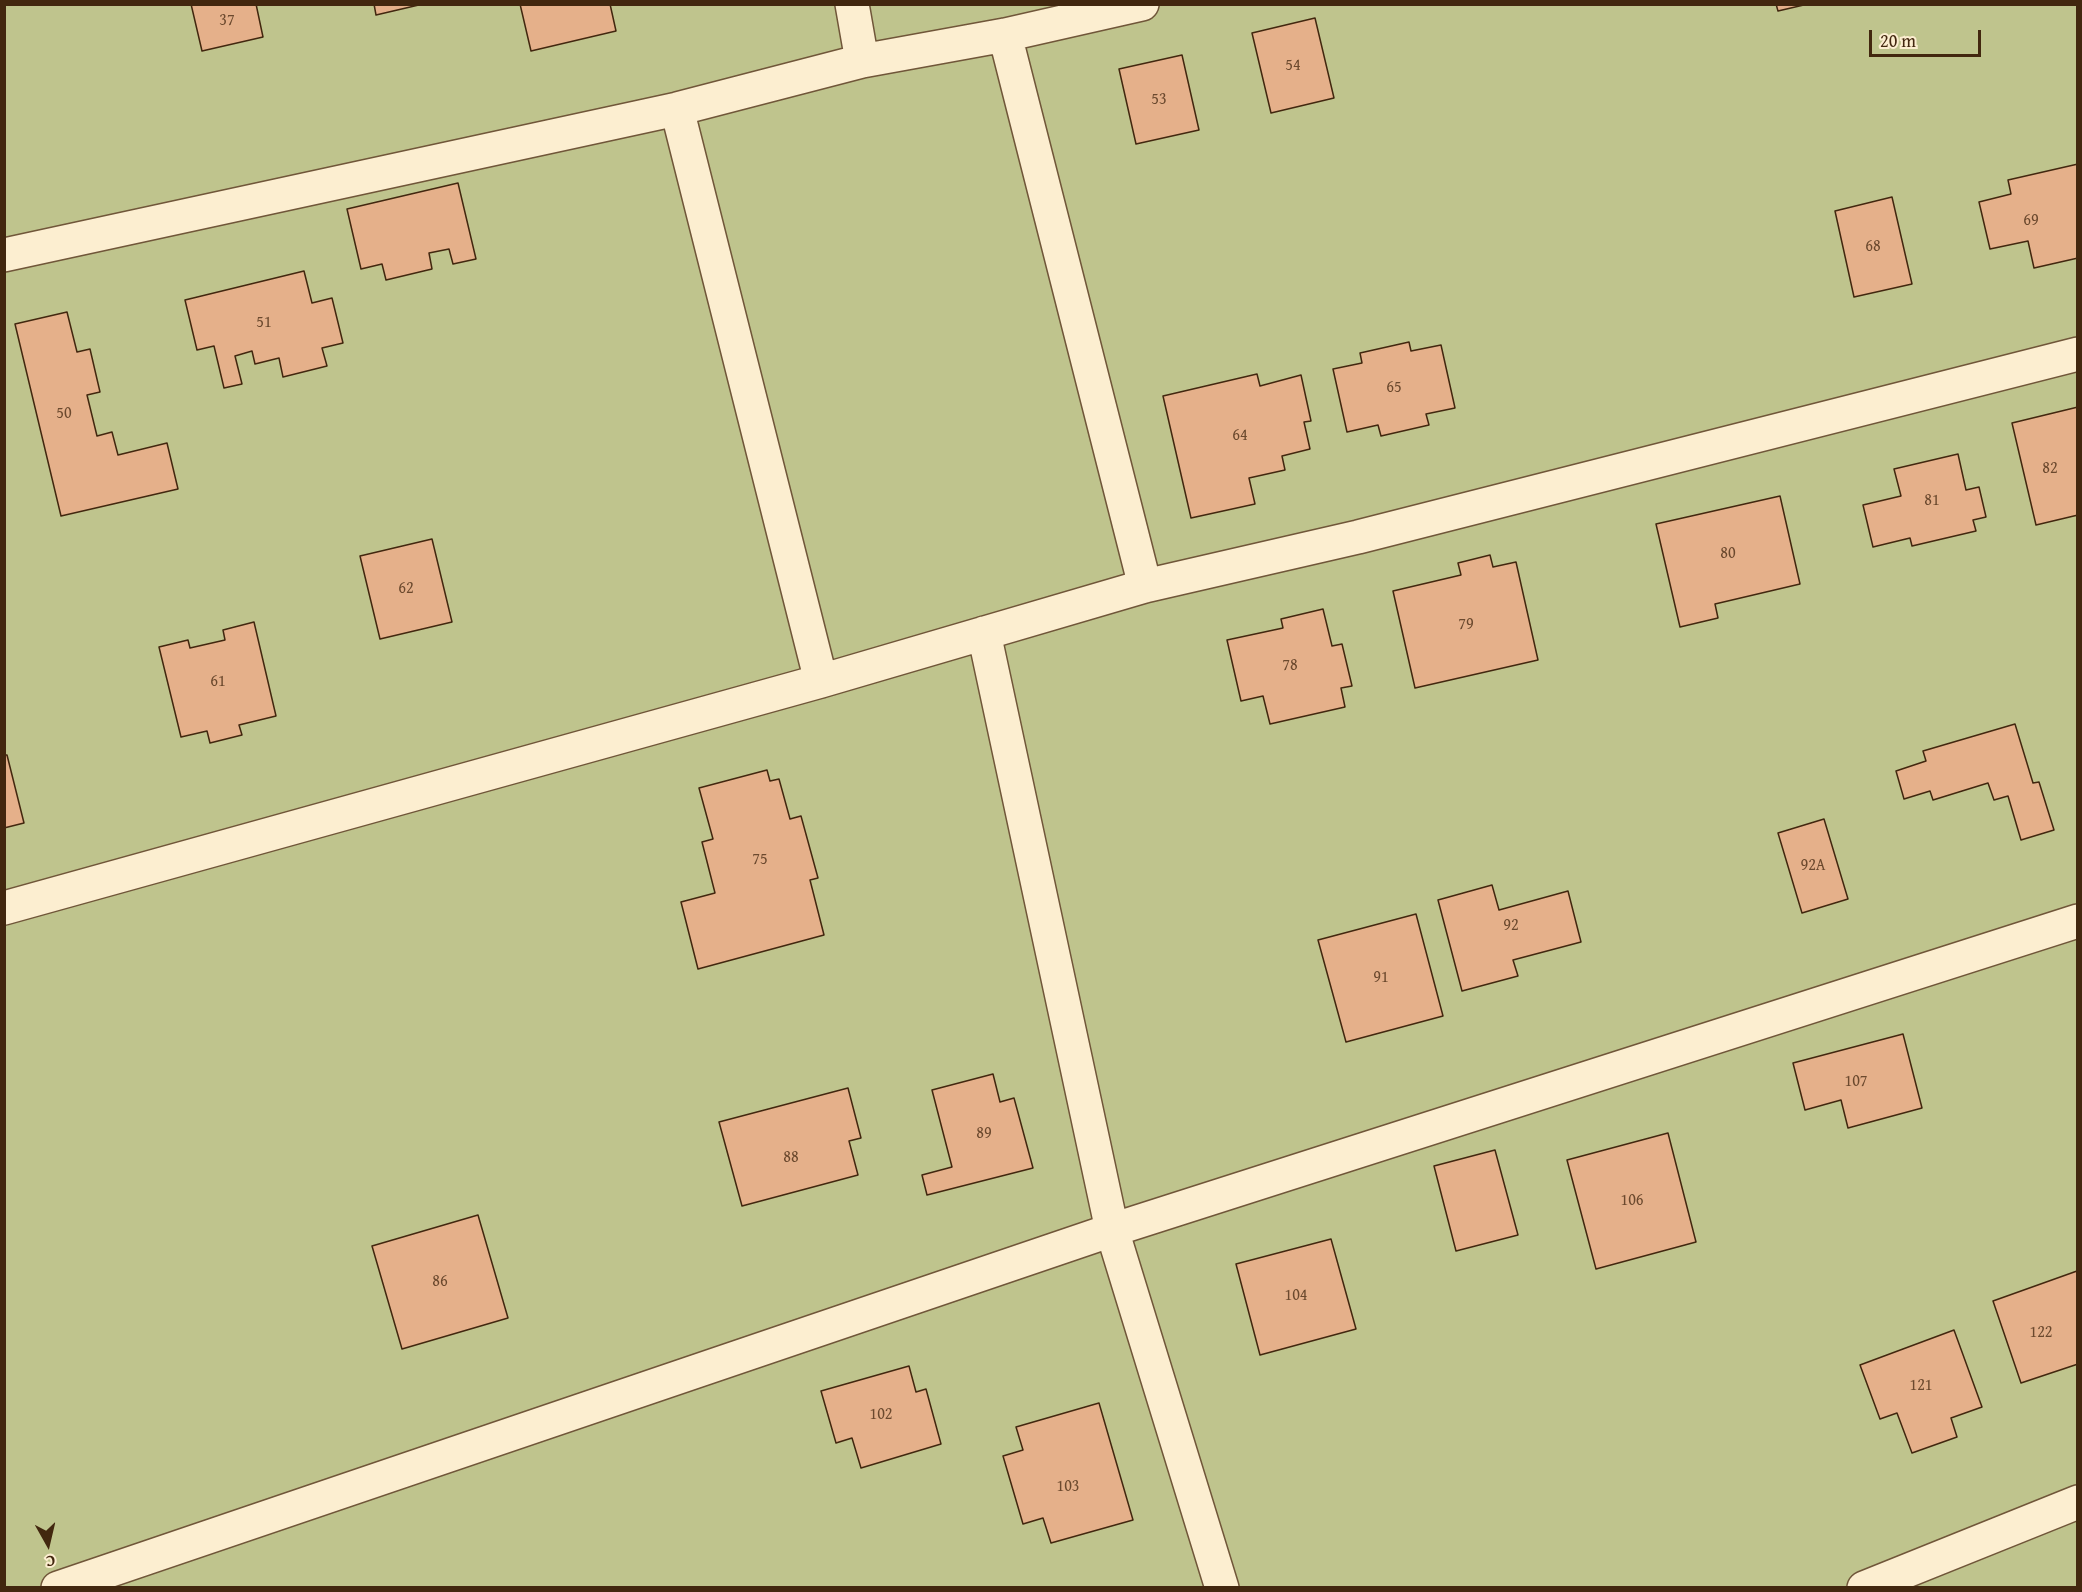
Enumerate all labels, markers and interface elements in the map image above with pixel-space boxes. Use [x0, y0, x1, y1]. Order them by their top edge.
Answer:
house number: 37 [219, 11, 235, 31]
scale bar [1872, 18, 1984, 56]
text: 20 m [1880, 27, 1916, 54]
house number: 54 [1285, 56, 1301, 76]
house number: 53 [1151, 90, 1167, 110]
house number: 69 [2023, 211, 2039, 231]
house number: 68 [1865, 237, 1881, 257]
house number: 51 [256, 313, 272, 333]
house number: 65 [1386, 378, 1402, 398]
house number: 50 [56, 404, 72, 424]
house number: 64 [1232, 426, 1248, 446]
house number: 82 [2042, 459, 2058, 479]
house number: 81 [1924, 491, 1940, 511]
house number: 80 [1720, 544, 1736, 564]
house number: 62 [398, 579, 414, 599]
house number: 79 [1458, 615, 1474, 635]
house number: 78 [1282, 656, 1298, 676]
house number: 61 [210, 672, 226, 692]
house number: 75 [752, 850, 768, 870]
house number: 92А [1800, 856, 1826, 876]
house number: 92 [1503, 916, 1519, 936]
house number: 91 [1373, 968, 1389, 988]
house number: 107 [1844, 1072, 1868, 1092]
house number: 89 [976, 1124, 992, 1144]
house number: 88 [783, 1148, 799, 1168]
house number: 106 [1620, 1191, 1644, 1211]
house number: 86 [432, 1272, 448, 1292]
house number: 104 [1284, 1286, 1308, 1306]
house number: 122 [2029, 1323, 2053, 1343]
house number: 121 [1909, 1376, 1933, 1396]
house number: 102 [869, 1405, 893, 1425]
house number: 103 [1056, 1477, 1080, 1497]
north arrow [18, 1514, 78, 1574]
text: С [44, 1549, 57, 1574]

